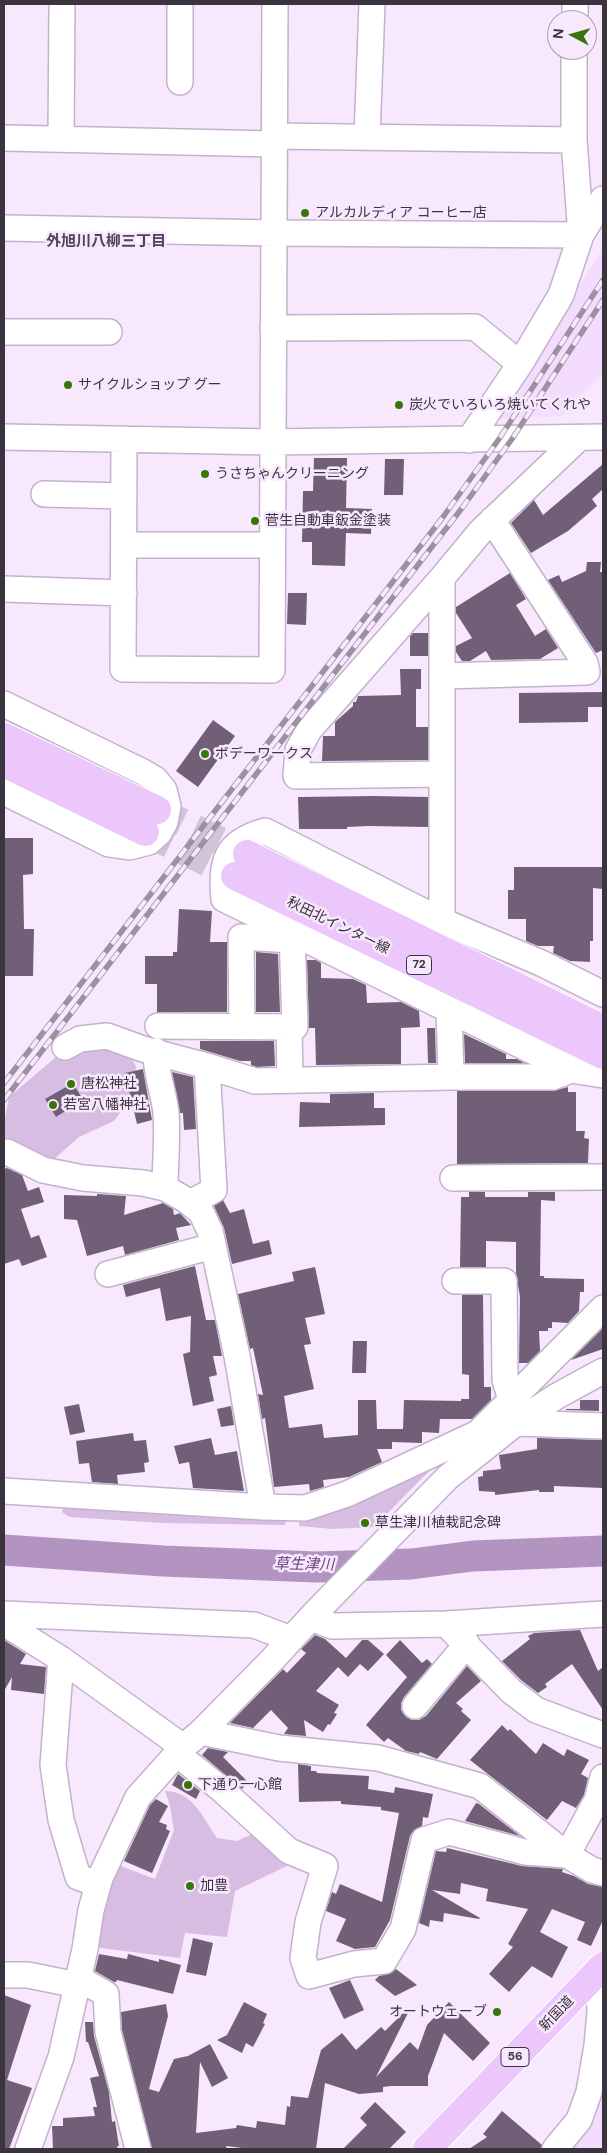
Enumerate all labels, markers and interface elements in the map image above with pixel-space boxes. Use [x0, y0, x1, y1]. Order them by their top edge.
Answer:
north arrow [547, 10, 597, 60]
text: N [549, 28, 568, 40]
place label: アルカルディア コーヒー店 [315, 205, 487, 221]
marker: アルカルディア コーヒー店 [299, 207, 311, 219]
district label: 外旭川八柳三丁目 [46, 233, 166, 251]
place label: サイクルショップ グー [78, 377, 222, 393]
marker: サイクルショップ グー [62, 379, 74, 391]
place label: 炭火でいろいろ焼いてくれや [409, 397, 591, 413]
marker: 炭火でいろいろ焼いてくれや [393, 399, 405, 411]
place label: うさちゃんクリーニング [215, 466, 369, 482]
marker: うさちゃんクリーニング [199, 468, 211, 480]
place label: 菅生自動車鈑金塗装 [265, 513, 391, 529]
marker: 菅生自動車鈑金塗装 [249, 515, 261, 527]
place label: ボデーワークス [215, 746, 313, 762]
marker: ボデーワークス [199, 748, 211, 760]
street label: 秋田北インター線 [284, 894, 392, 958]
road number: 72 [406, 956, 432, 974]
place label: 唐松神社 [81, 1076, 137, 1092]
marker: 唐松神社 [65, 1078, 77, 1090]
place label: 若宮八幡神社 [63, 1097, 147, 1113]
marker: 若宮八幡神社 [47, 1099, 59, 1111]
place label: 草生津川植栽記念碑 [375, 1515, 501, 1531]
marker: 草生津川植栽記念碑 [359, 1517, 371, 1529]
water label: 草生津川 [274, 1555, 334, 1575]
place label: 下通り一心館 [198, 1777, 282, 1793]
marker: 下通り一心館 [182, 1779, 194, 1791]
place label: 加豊 [200, 1878, 228, 1894]
marker: 加豊 [184, 1880, 196, 1892]
street label: 新国道 [536, 1993, 578, 2035]
place label: オートウェーブ [389, 2004, 487, 2020]
marker: オートウェーブ [491, 2006, 503, 2018]
road number: 56 [501, 2048, 529, 2066]

